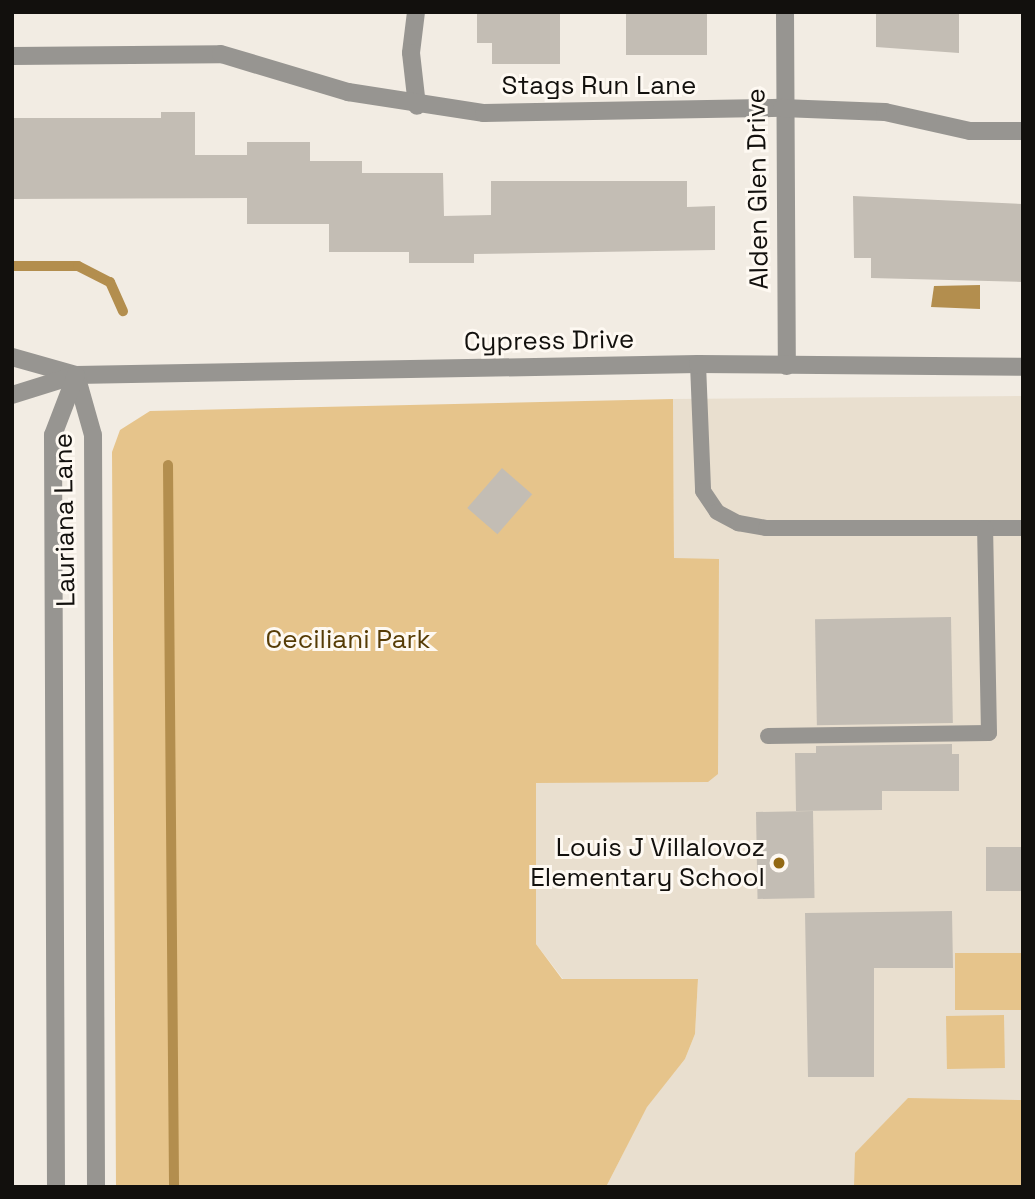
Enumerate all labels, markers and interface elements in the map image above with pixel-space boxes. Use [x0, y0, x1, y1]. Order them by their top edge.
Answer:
street label: Stags Run Lane [502, 70, 696, 102]
street label: Alden Glen Drive [741, 88, 775, 290]
street label: Cypress Drive [464, 324, 634, 358]
street label: Lauriana Lane [48, 433, 82, 607]
park label: Ceciliani Park [266, 624, 430, 656]
place label: Louis J Villalovoz Elementary School [530, 832, 765, 894]
marker: Louis J Villalovoz Elementary School [771, 855, 787, 871]

